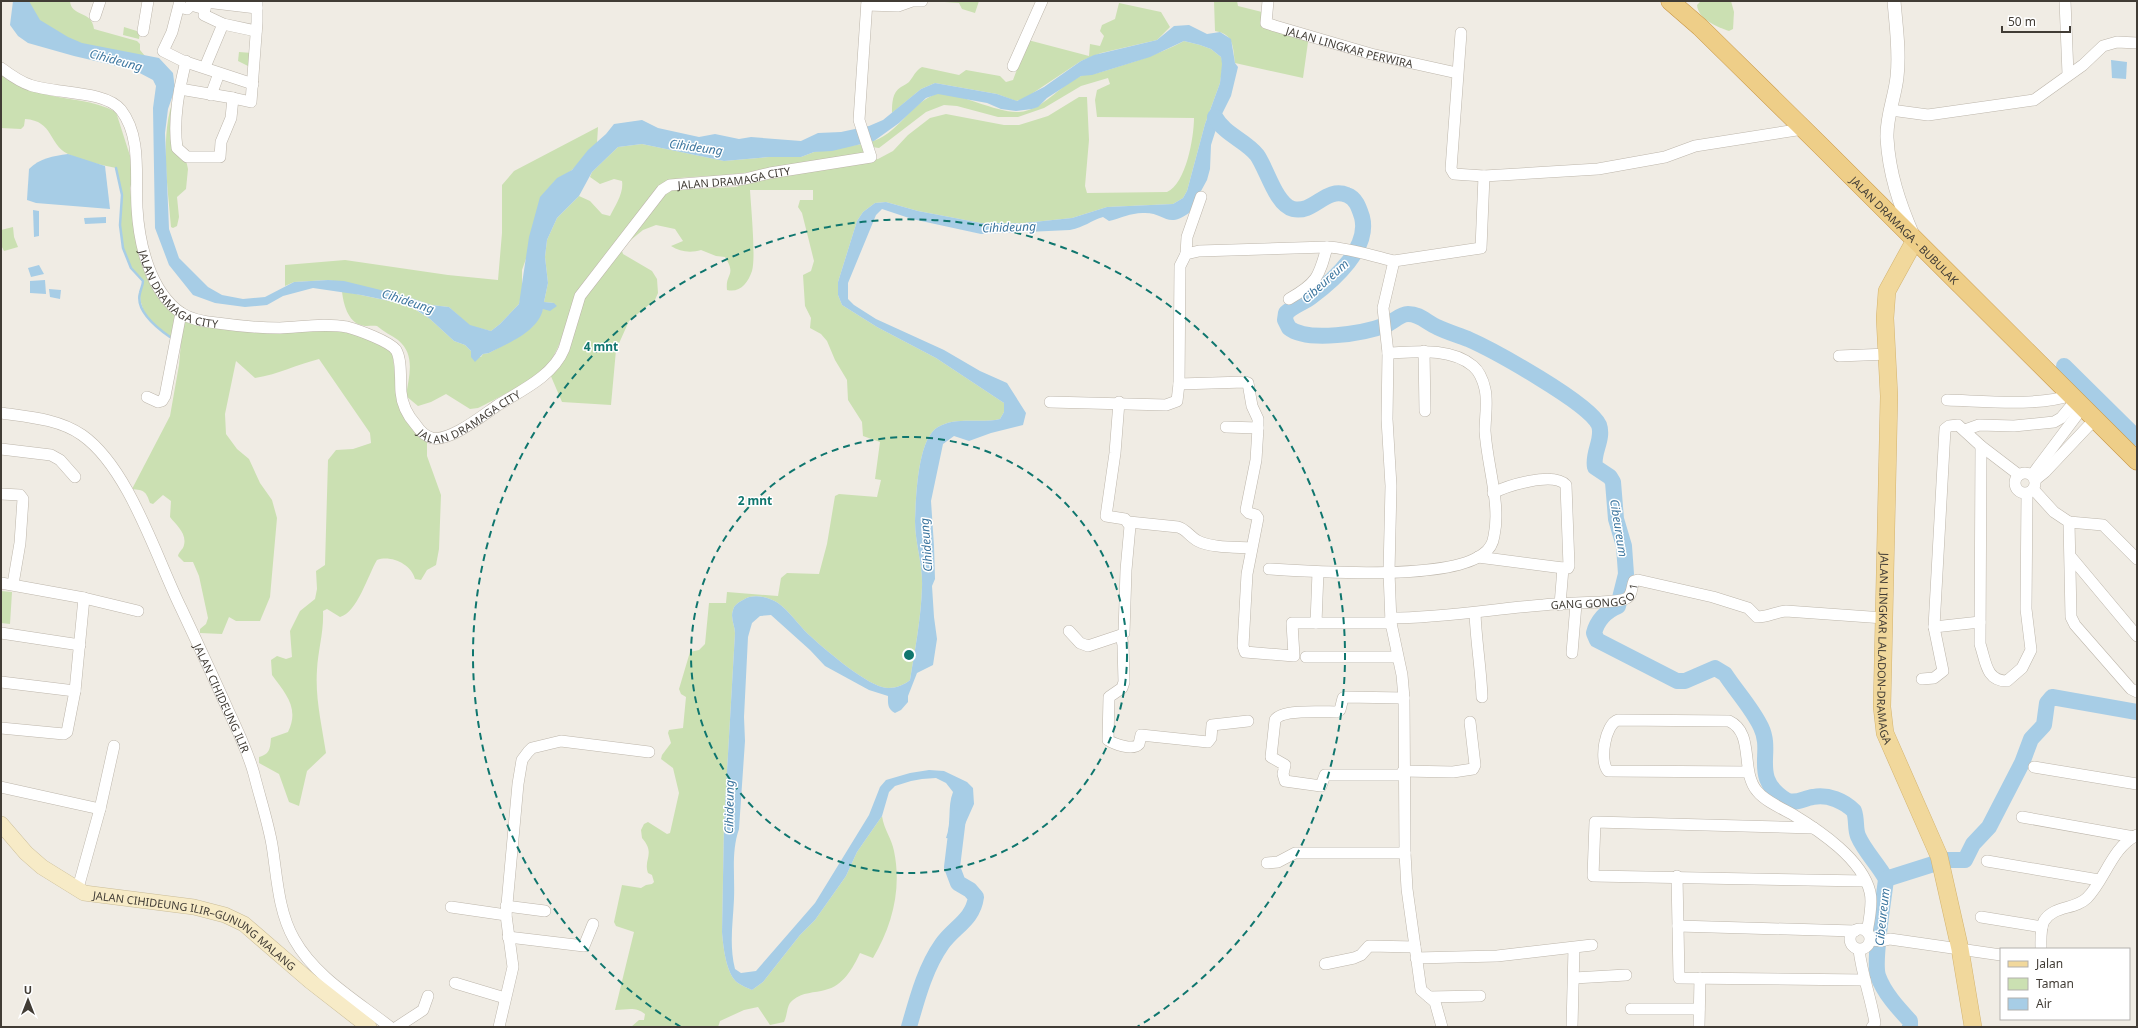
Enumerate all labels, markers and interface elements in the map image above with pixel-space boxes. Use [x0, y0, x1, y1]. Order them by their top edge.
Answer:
scale bar [2002, 8, 2070, 34]
text: 50 m [2008, 13, 2036, 30]
street label: JALAN LINGKAR PERWIRA [1283, 22, 1415, 71]
water label: Cihideung [88, 45, 144, 75]
water label: Cihideung [668, 135, 724, 159]
street label: JALAN DRAMAGA CITY [676, 162, 792, 192]
street label: JALAN DRAMAGA - BUBULAK [1847, 172, 1963, 287]
water label: Cihideung [982, 218, 1036, 236]
street label: JALAN DRAMAGA CITY [136, 247, 220, 331]
water label: Cibeureum [1298, 255, 1352, 307]
water label: Cihideung [380, 285, 436, 317]
text: 4 mnt [584, 338, 618, 355]
street label: JALAN DRAMAGA CITY [414, 386, 523, 446]
text: 2 mnt [738, 492, 772, 509]
water label: Cibeureum [1606, 498, 1632, 558]
water label: Cihideung [916, 517, 936, 573]
street label: JALAN LINGKAR LALADON-DRAMAGA [1874, 552, 1897, 747]
street label: GANG GONGGO 1 [1550, 582, 1640, 612]
street label: JALAN CIHIDEUNG ILIR [191, 640, 254, 755]
centre of rings [902, 648, 916, 662]
water label: Cihideung [720, 780, 738, 834]
street label: JALAN CIHIDEUNG ILIR–GUNUNG MALANG [91, 887, 300, 973]
water label: Cibeureum [1871, 887, 1893, 947]
legend [2000, 948, 2130, 1020]
text: Jalan [2035, 955, 2063, 972]
text: Taman [2036, 975, 2074, 992]
north arrow [8, 980, 48, 1020]
text: U [24, 982, 32, 997]
text: Air [2036, 995, 2052, 1012]

